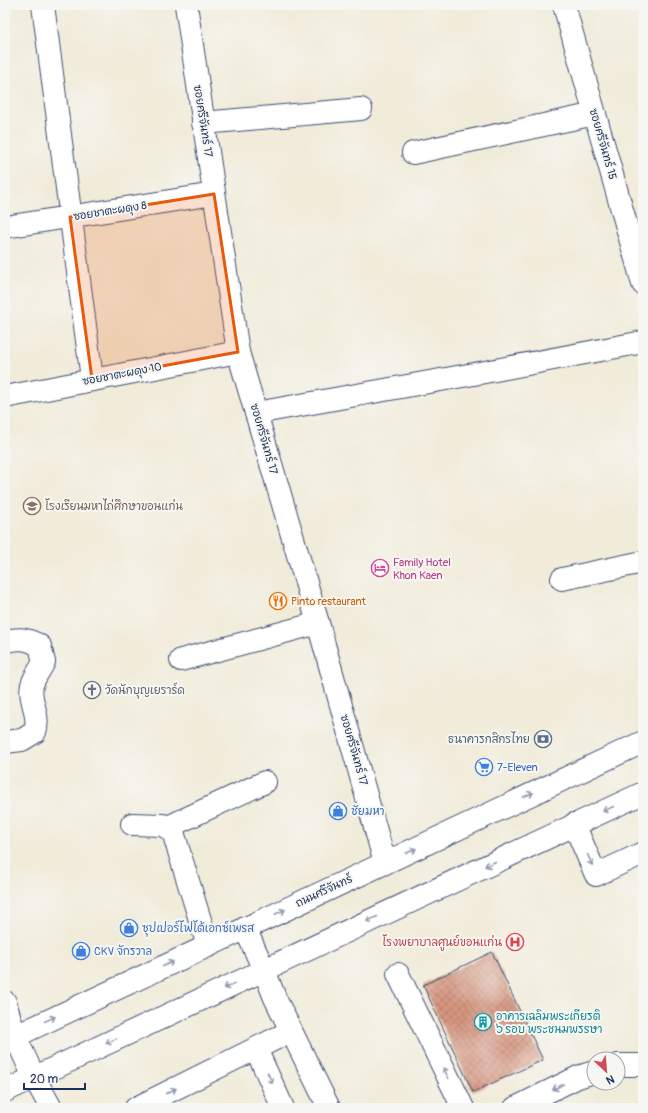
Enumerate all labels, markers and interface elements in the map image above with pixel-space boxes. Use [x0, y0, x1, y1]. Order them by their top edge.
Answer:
street label: ซอยศรีจันทร์ 17 [191, 84, 217, 158]
street label: ซอยศรีจันทร์ 15 [587, 106, 621, 181]
street label: ซอยชาตะผดุง 8 [72, 199, 148, 225]
street label: ซอยชาตะผดุง 10 [81, 360, 163, 390]
street label: ซอยศรีจันทร์ 17 [248, 402, 282, 476]
school or university icon: โรงเรียนมหาไถ่ศึกษาขอนแก่น [22, 496, 42, 516]
place label: โรงเรียนมหาไถ่ศึกษาขอนแก่น [45, 498, 183, 513]
place label: Family Hotel Khon Kaen [393, 556, 451, 582]
hotel icon: Family Hotel Khon Kaen [370, 558, 390, 578]
restaurant icon: Pinto restaurant [268, 591, 288, 611]
place label: Pinto restaurant [291, 595, 366, 608]
church icon: วัดนักบุญเยราร์ด [82, 680, 102, 700]
place label: วัดนักบุญเยราร์ด [105, 682, 185, 699]
street label: ซอยศรีจันทร์ 17 [338, 713, 372, 787]
bank icon: ธนาคารกสิกรไทย [533, 729, 553, 749]
place label: ธนาคารกสิกรไทย [448, 731, 530, 746]
supermarket icon: 7-Eleven [474, 757, 494, 777]
place label: 7-Eleven [497, 761, 538, 774]
one-way arrow [522, 791, 534, 798]
shop icon: ชัยมหา [328, 801, 348, 821]
place label: ชัยมหา [351, 804, 384, 818]
one-way arrow [602, 806, 614, 813]
one-way arrow [404, 846, 416, 854]
one-way arrow [587, 854, 594, 866]
one-way arrow [484, 861, 496, 868]
street label: ถนนศรีจันทร์ [293, 870, 355, 910]
one-way arrow [274, 908, 286, 915]
one-way arrow [366, 916, 378, 923]
shop icon: ซุปเปอร์โฟโต้เอกซ์เพรส [119, 918, 139, 938]
place label: ซุปเปอร์โฟโต้เอกซ์เพรส [142, 920, 255, 937]
hospital icon: โรงพยาบาลศูนย์ขอนแก่น [505, 932, 525, 952]
place label: โรงพยาบาลศูนย์ขอนแก่น [382, 934, 502, 951]
shop icon: CKV จักรวาล [71, 941, 91, 961]
place label: CKV จักรวาล [94, 944, 152, 958]
one-way arrow [162, 960, 174, 967]
one-way arrow [223, 983, 235, 990]
place label: อาคารเฉลิมพระเกียรติ ๖ รอบ พระชนมพรรษา [496, 1009, 602, 1036]
building icon: อาคารเฉลิมพระเกียรติ ๖ รอบ พระชนมพรรษา [473, 1012, 493, 1032]
one-way arrow [44, 1015, 56, 1022]
one-way arrow [105, 1038, 117, 1045]
north arrow [586, 1051, 626, 1091]
scale bar [24, 1065, 85, 1091]
one-way arrow [442, 1067, 449, 1079]
text: 20 m [30, 1072, 59, 1087]
one-way arrow [266, 1072, 274, 1084]
text: N [603, 1072, 616, 1087]
one-way arrow [552, 1084, 564, 1091]
one-way arrow [164, 1087, 176, 1094]

